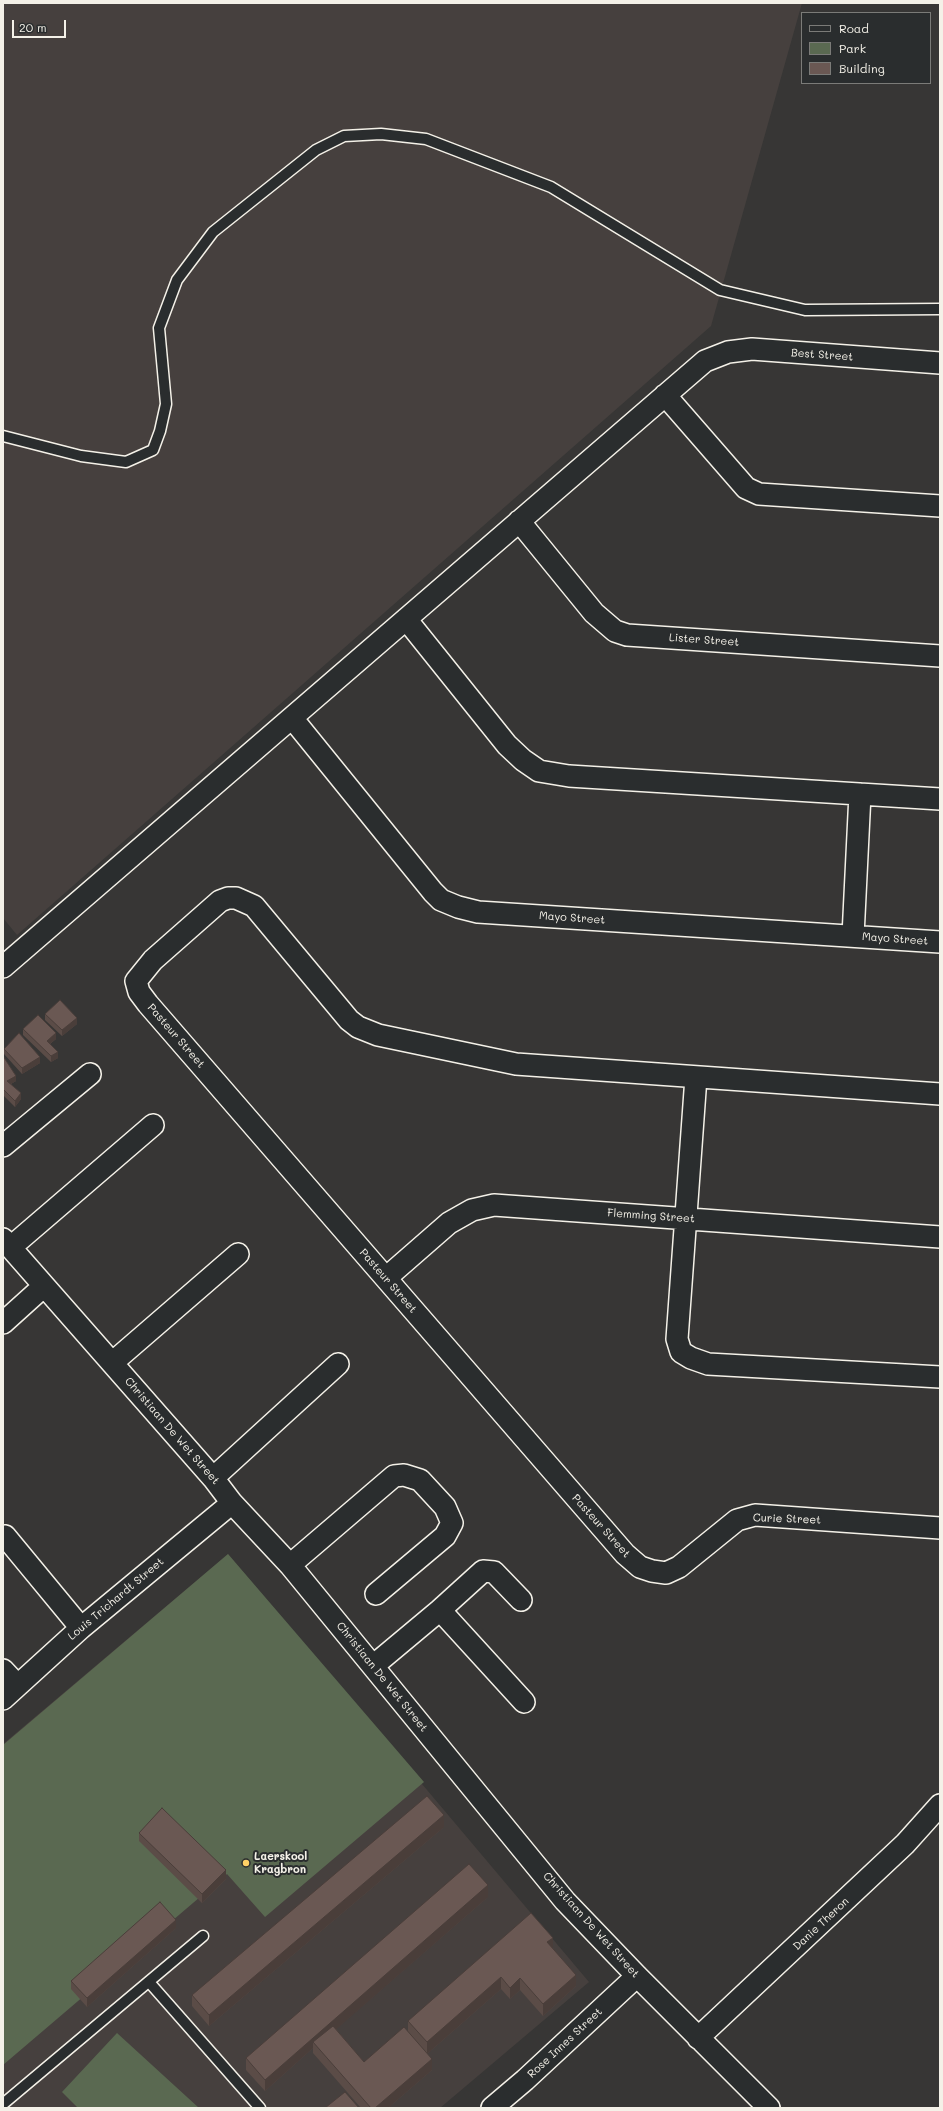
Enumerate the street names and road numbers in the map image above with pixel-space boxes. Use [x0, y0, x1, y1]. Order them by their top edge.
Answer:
street label: Best Street [790, 346, 854, 364]
street label: Lister Street [669, 631, 739, 649]
street label: Mayo Street [538, 909, 606, 927]
street label: Mayo Street [861, 930, 929, 948]
street label: Pasteur Street [145, 1001, 207, 1071]
street label: Flemming Street [607, 1206, 695, 1226]
street label: Pasteur Street [357, 1246, 419, 1316]
street label: Christiaan De Wet Street [122, 1375, 222, 1487]
street label: Pasteur Street [569, 1492, 633, 1560]
street label: Curie Street [753, 1511, 821, 1527]
street label: Louis Trichardt Street [65, 1555, 167, 1643]
street label: Christiaan De Wet Street [334, 1619, 430, 1735]
street label: Christiaan De Wet Street [540, 1869, 642, 1981]
street label: Danie Theron [790, 1895, 852, 1953]
street label: Rose Innes Street [525, 2005, 605, 2081]

